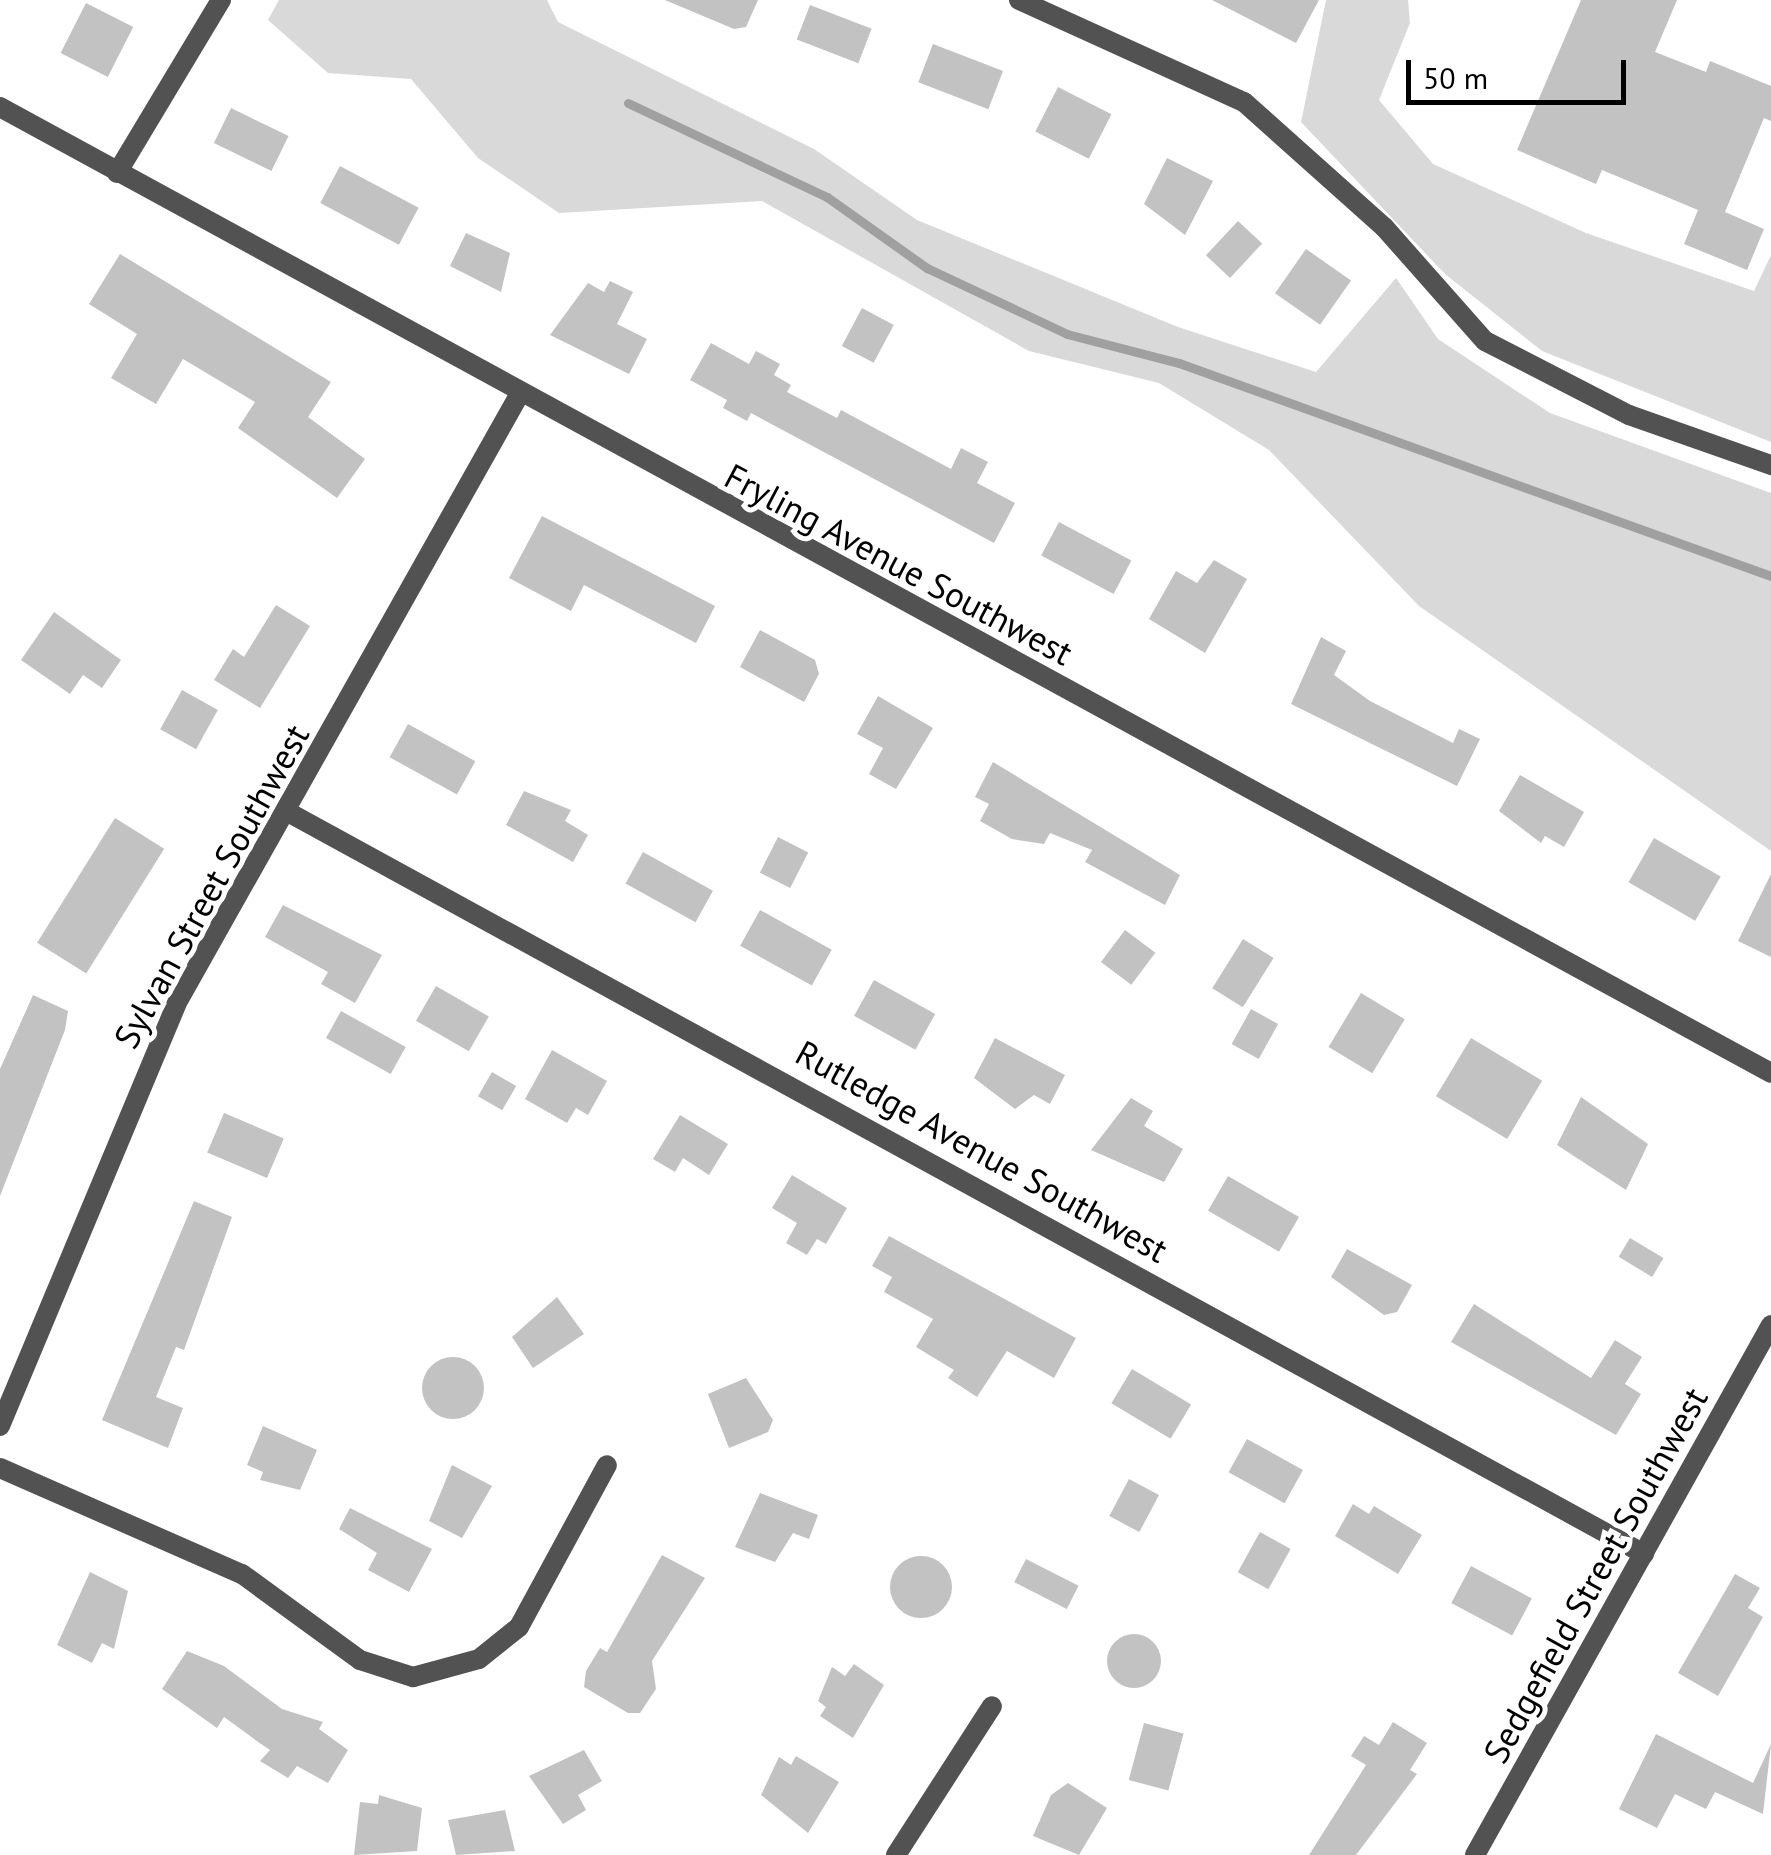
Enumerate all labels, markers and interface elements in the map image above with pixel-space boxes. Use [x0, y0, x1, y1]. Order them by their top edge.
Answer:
scale bar [1411, 40, 1631, 102]
text: 50 m [1423, 58, 1488, 97]
street label: Fryling Avenue Southwest [718, 454, 1080, 674]
street label: Sylvan Street Southwest [105, 717, 317, 1055]
street label: Rutledge Avenue Southwest [788, 1031, 1176, 1271]
street label: Sedgefield Street Southwest [1474, 1380, 1716, 1770]

